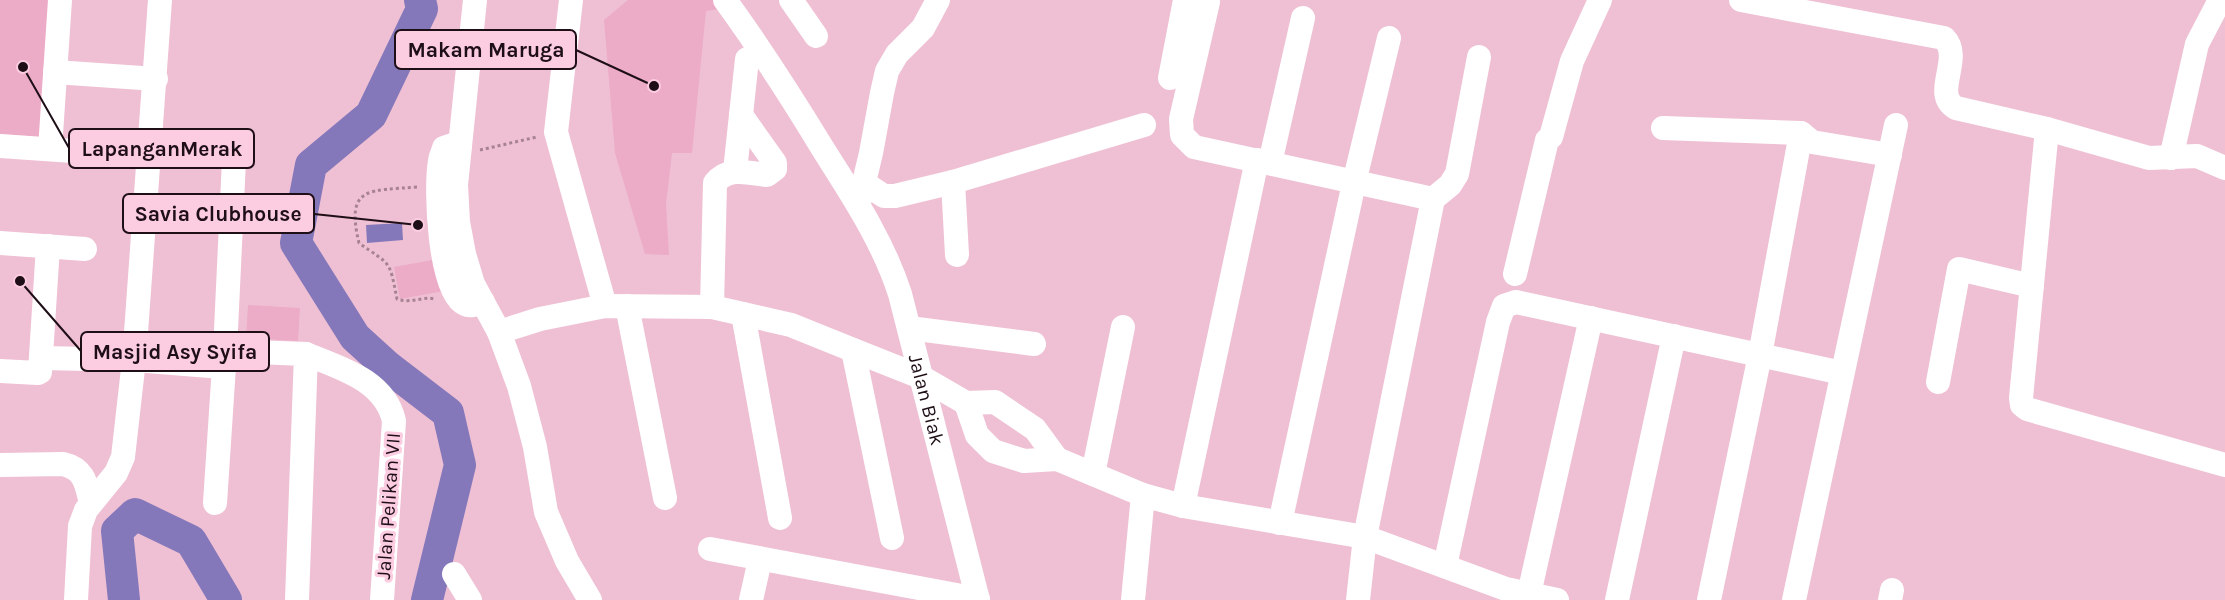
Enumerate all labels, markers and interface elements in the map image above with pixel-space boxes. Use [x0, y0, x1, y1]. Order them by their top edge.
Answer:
callout: Makam Maruga [395, 30, 576, 69]
text: Makam Maruga [407, 38, 565, 62]
callout: LapanganMerak [69, 129, 254, 168]
text: LapanganMerak [82, 137, 243, 161]
callout: Savia Clubhouse [123, 194, 314, 233]
text: Savia Clubhouse [134, 202, 302, 226]
callout: Masjid Asy Syifa [81, 332, 269, 371]
text: Masjid Asy Syifa [93, 340, 257, 364]
street label: Jalan Biak [904, 352, 949, 448]
street label: Jalan Pelikan VII [372, 432, 405, 580]

